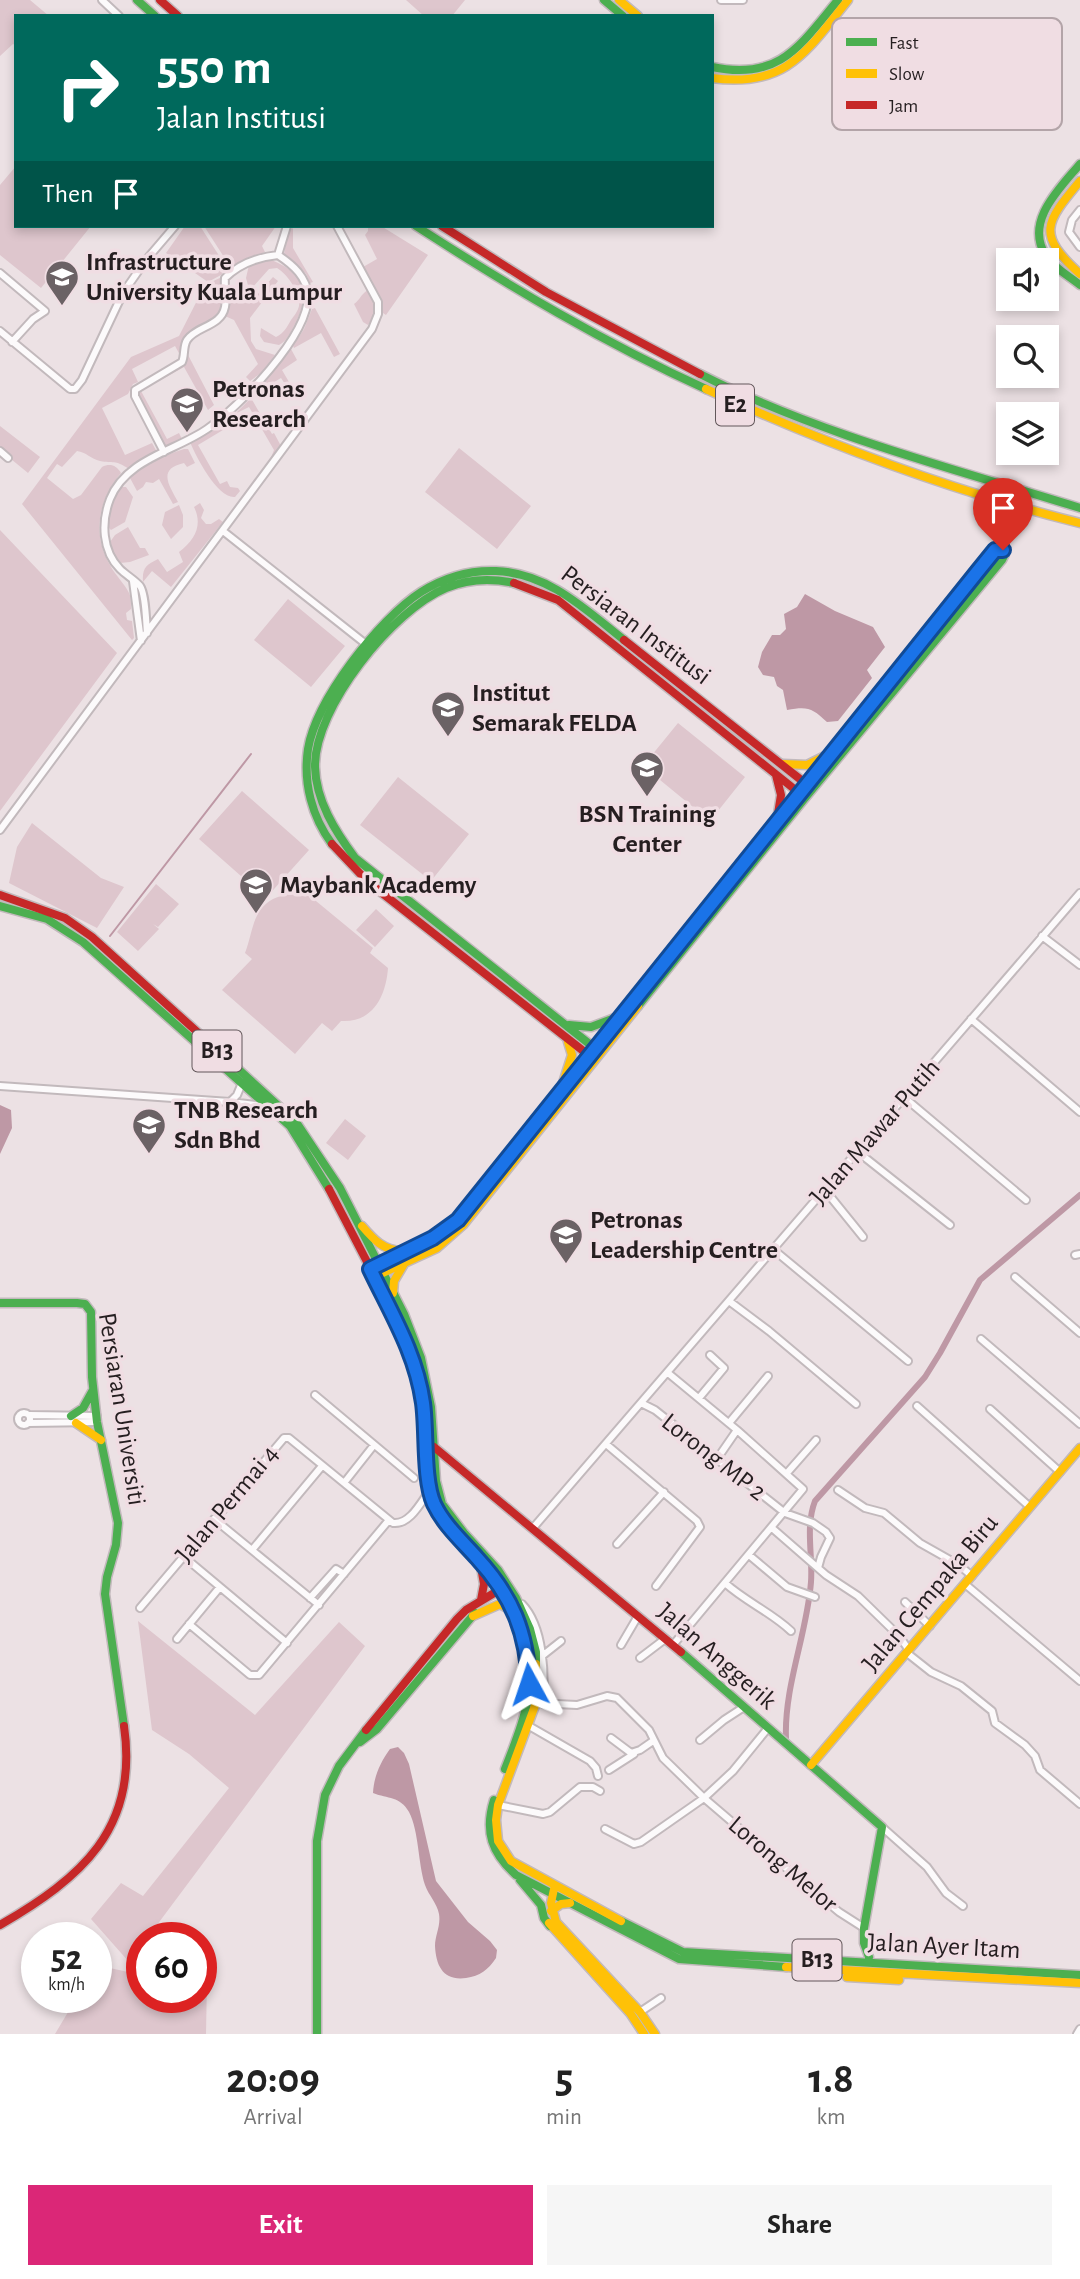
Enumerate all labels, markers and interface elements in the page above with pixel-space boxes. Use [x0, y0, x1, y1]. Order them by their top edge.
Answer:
legend [832, 18, 1062, 130]
text: Fast [889, 34, 919, 53]
icon: right [42, 42, 133, 133]
text: 550 m [157, 44, 272, 93]
text: Slow [889, 65, 925, 84]
text: Jam [889, 97, 918, 116]
text: Jalan Institusi [157, 102, 326, 134]
icon: arrive [107, 175, 145, 213]
text: Then [42, 181, 93, 207]
map controls [996, 248, 1059, 465]
button: sound [996, 248, 1059, 311]
place label: Infrastructure University Kuala Lumpur [86, 249, 342, 305]
school or university icon: Infrastructure University Kuala Lumpur [43, 258, 81, 307]
button: search [996, 325, 1059, 388]
place label: Petronas Research [212, 376, 306, 432]
road number: E2 [716, 384, 754, 426]
school or university icon: Petronas Research [168, 385, 206, 434]
button: layers [996, 402, 1059, 465]
pin [973, 478, 1033, 550]
icon: arrive [984, 489, 1022, 527]
street label: Persiaran Institusi [556, 560, 716, 690]
place label: Institut Semarak FELDA [472, 680, 637, 736]
school or university icon: Institut Semarak FELDA [429, 689, 467, 738]
school or university icon: BSN Training Center [628, 749, 666, 798]
place label: BSN Training Center [579, 801, 716, 857]
school or university icon: Maybank Academy [237, 866, 275, 915]
place label: Maybank Academy [280, 872, 477, 898]
road number: B13 [192, 1030, 242, 1072]
street label: Jalan Mawar Putih [805, 1054, 945, 1210]
place label: TNB Research Sdn Bhd [174, 1097, 318, 1153]
school or university icon: TNB Research Sdn Bhd [130, 1106, 168, 1155]
place label: Petronas Leadership Centre [590, 1207, 778, 1263]
school or university icon: Petronas Leadership Centre [547, 1216, 585, 1265]
street label: Persiaran Universiti [94, 1311, 150, 1507]
street label: Lorong MP 2 [657, 1408, 771, 1506]
street label: Jalan Permai 4 [171, 1440, 283, 1568]
street label: Jalan Cempaka Biru [857, 1510, 1003, 1676]
street label: Jalan Anggerik [653, 1598, 781, 1714]
position arrow [492, 1647, 566, 1721]
street label: Lorong Melor [724, 1811, 843, 1917]
speed limit sign: 60 [126, 1922, 217, 2013]
street label: Jalan Ayer Itam [867, 1929, 1021, 1963]
road number: B13 [792, 1940, 842, 1980]
text: 52 [51, 1941, 82, 1976]
text: km/h [48, 1976, 85, 1994]
text: 20:09 [226, 2058, 320, 2100]
text: 5 [555, 2058, 573, 2100]
text: 1.8 [808, 2058, 854, 2100]
text: Arrival [243, 2106, 303, 2129]
text: min [546, 2106, 582, 2129]
text: km [817, 2106, 845, 2129]
button: Exit [28, 2185, 533, 2265]
button: Share [547, 2185, 1052, 2265]

